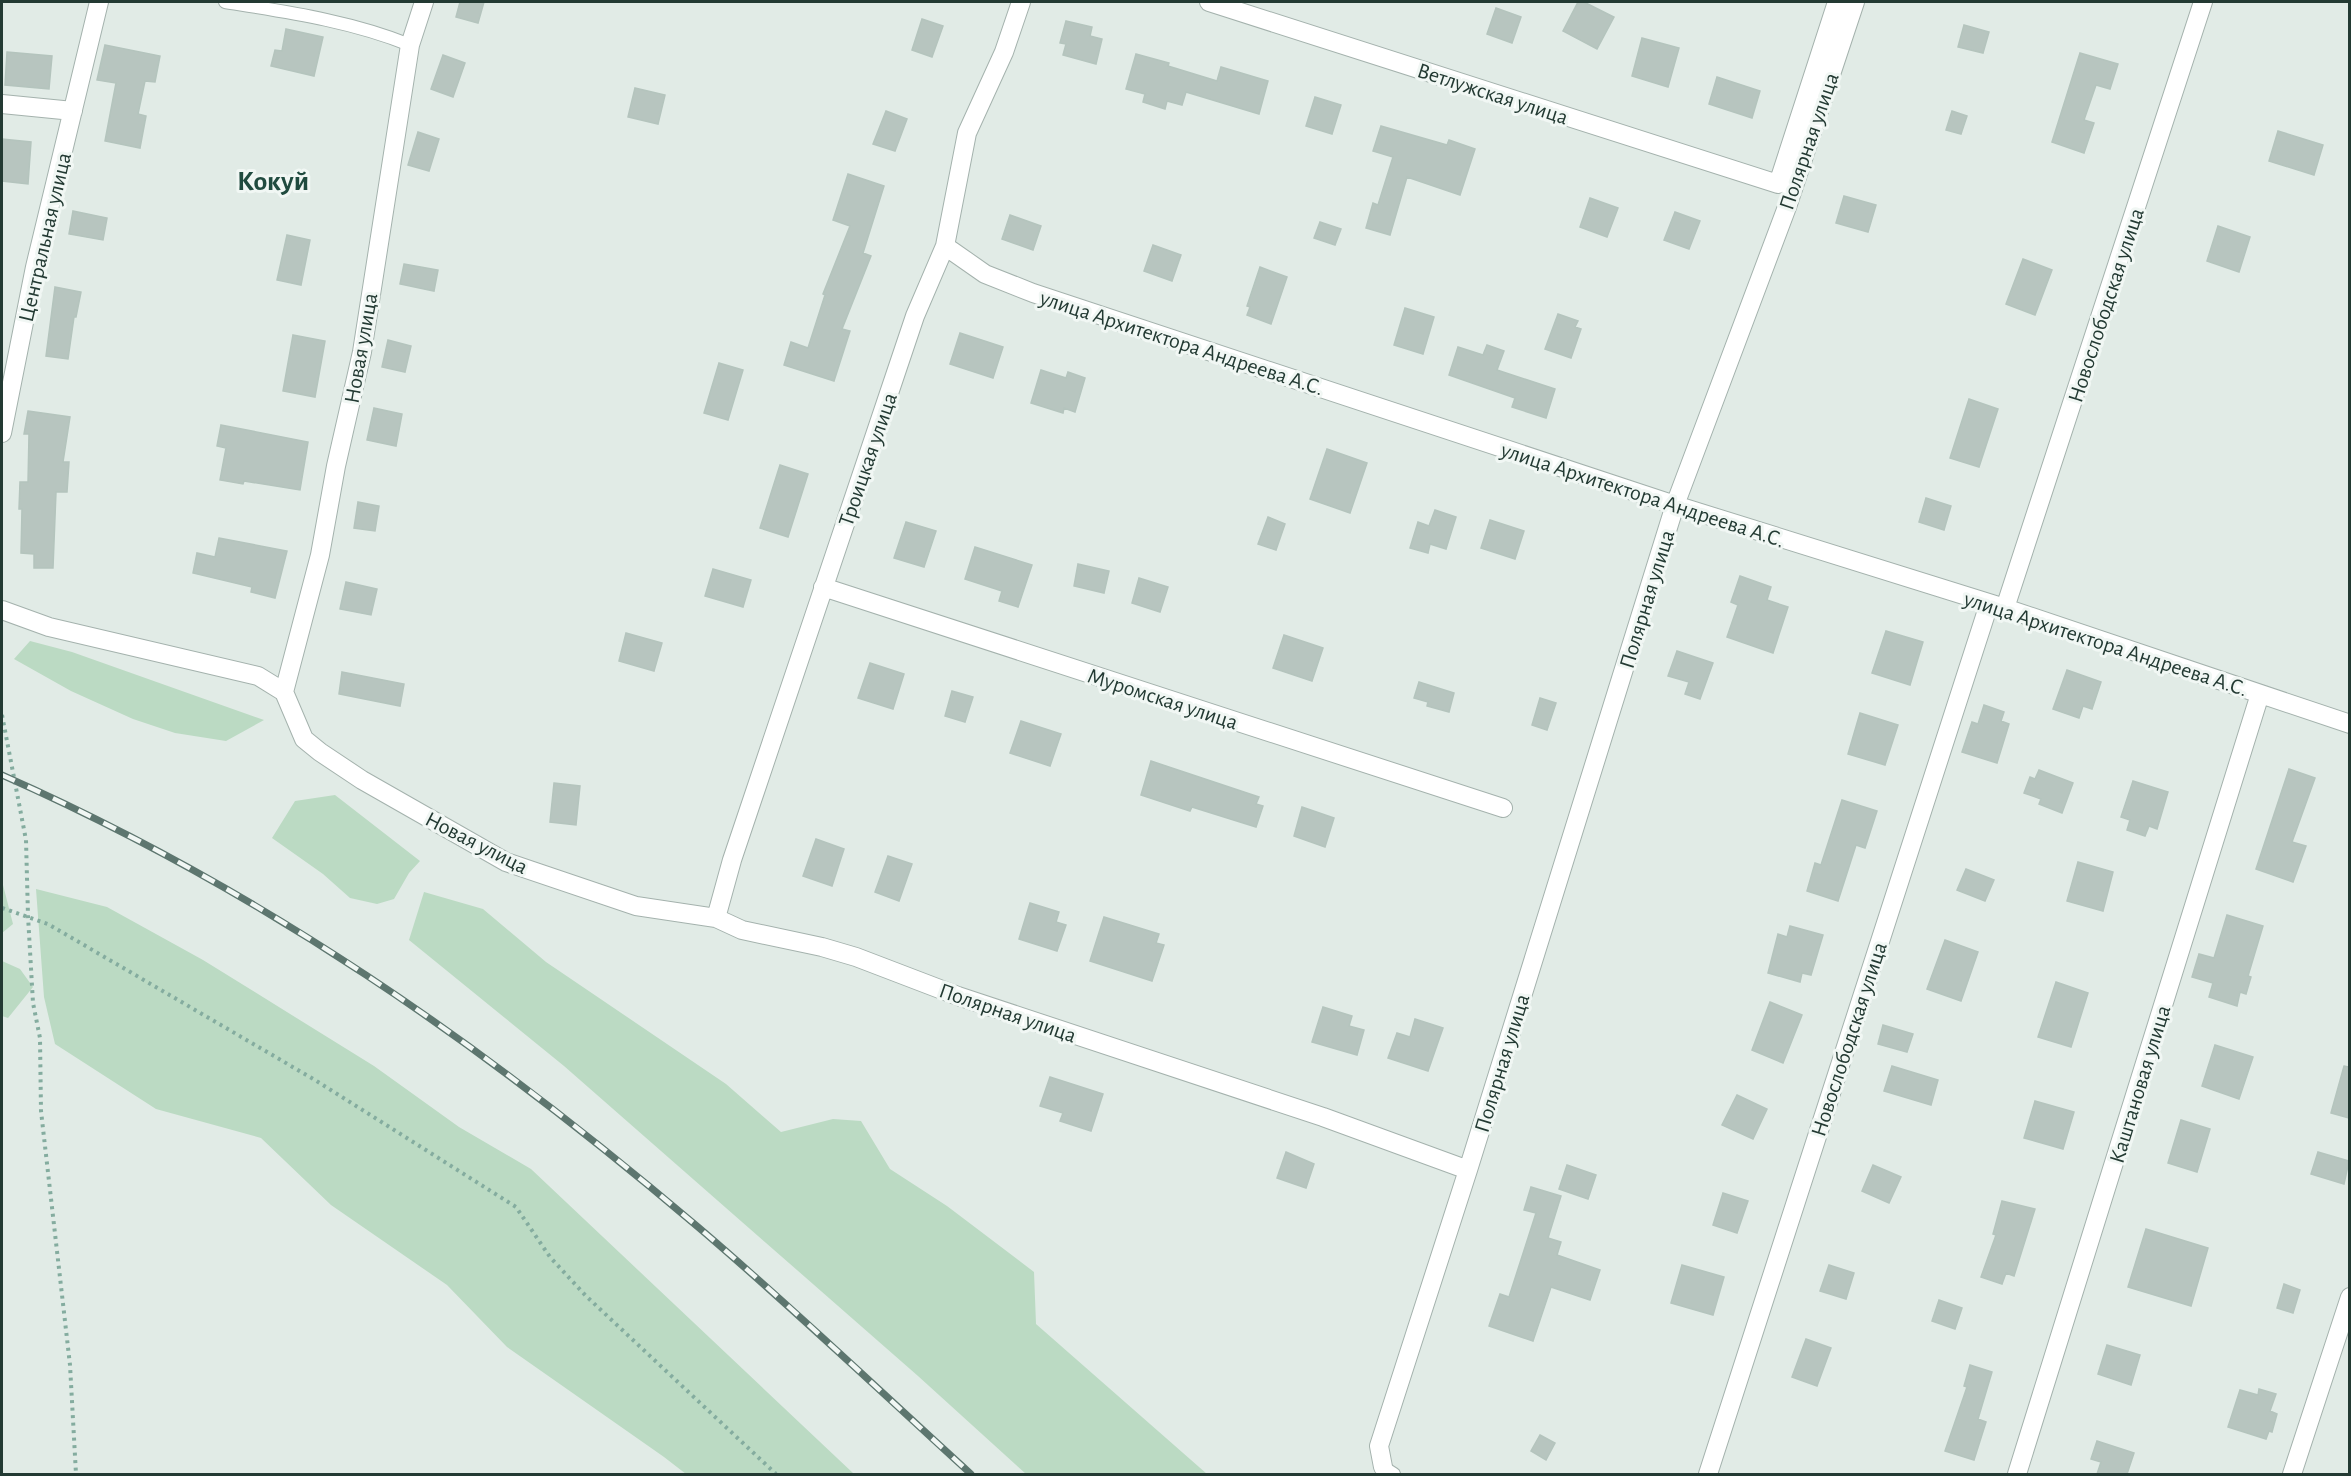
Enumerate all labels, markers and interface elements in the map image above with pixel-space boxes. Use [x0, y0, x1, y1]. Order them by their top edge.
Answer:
street label: Ветлужская улица [1415, 59, 1571, 129]
street label: Полярная улица [1775, 70, 1843, 213]
street label: Центральная улица [15, 150, 75, 324]
district label: Кокуй [237, 168, 309, 196]
street label: Новослободская улица [2064, 205, 2148, 405]
street label: улица Архитектора Андреева А.С. [1036, 286, 1326, 399]
street label: Новая улица [340, 291, 382, 405]
street label: Троицкая улица [835, 390, 901, 529]
street label: улица Архитектора Андреева А.С. [1497, 438, 1787, 551]
street label: Полярная улица [1615, 527, 1678, 671]
street label: улица Архитектора Андреева А.С. [1960, 587, 2250, 700]
street label: Муромская улица [1085, 664, 1241, 734]
street label: Новая улица [422, 808, 531, 878]
street label: Новослободская улица [1807, 939, 1891, 1139]
street label: Полярная улица [936, 979, 1079, 1047]
street label: Полярная улица [1470, 991, 1533, 1135]
street label: Каштановая улица [2105, 1003, 2174, 1166]

